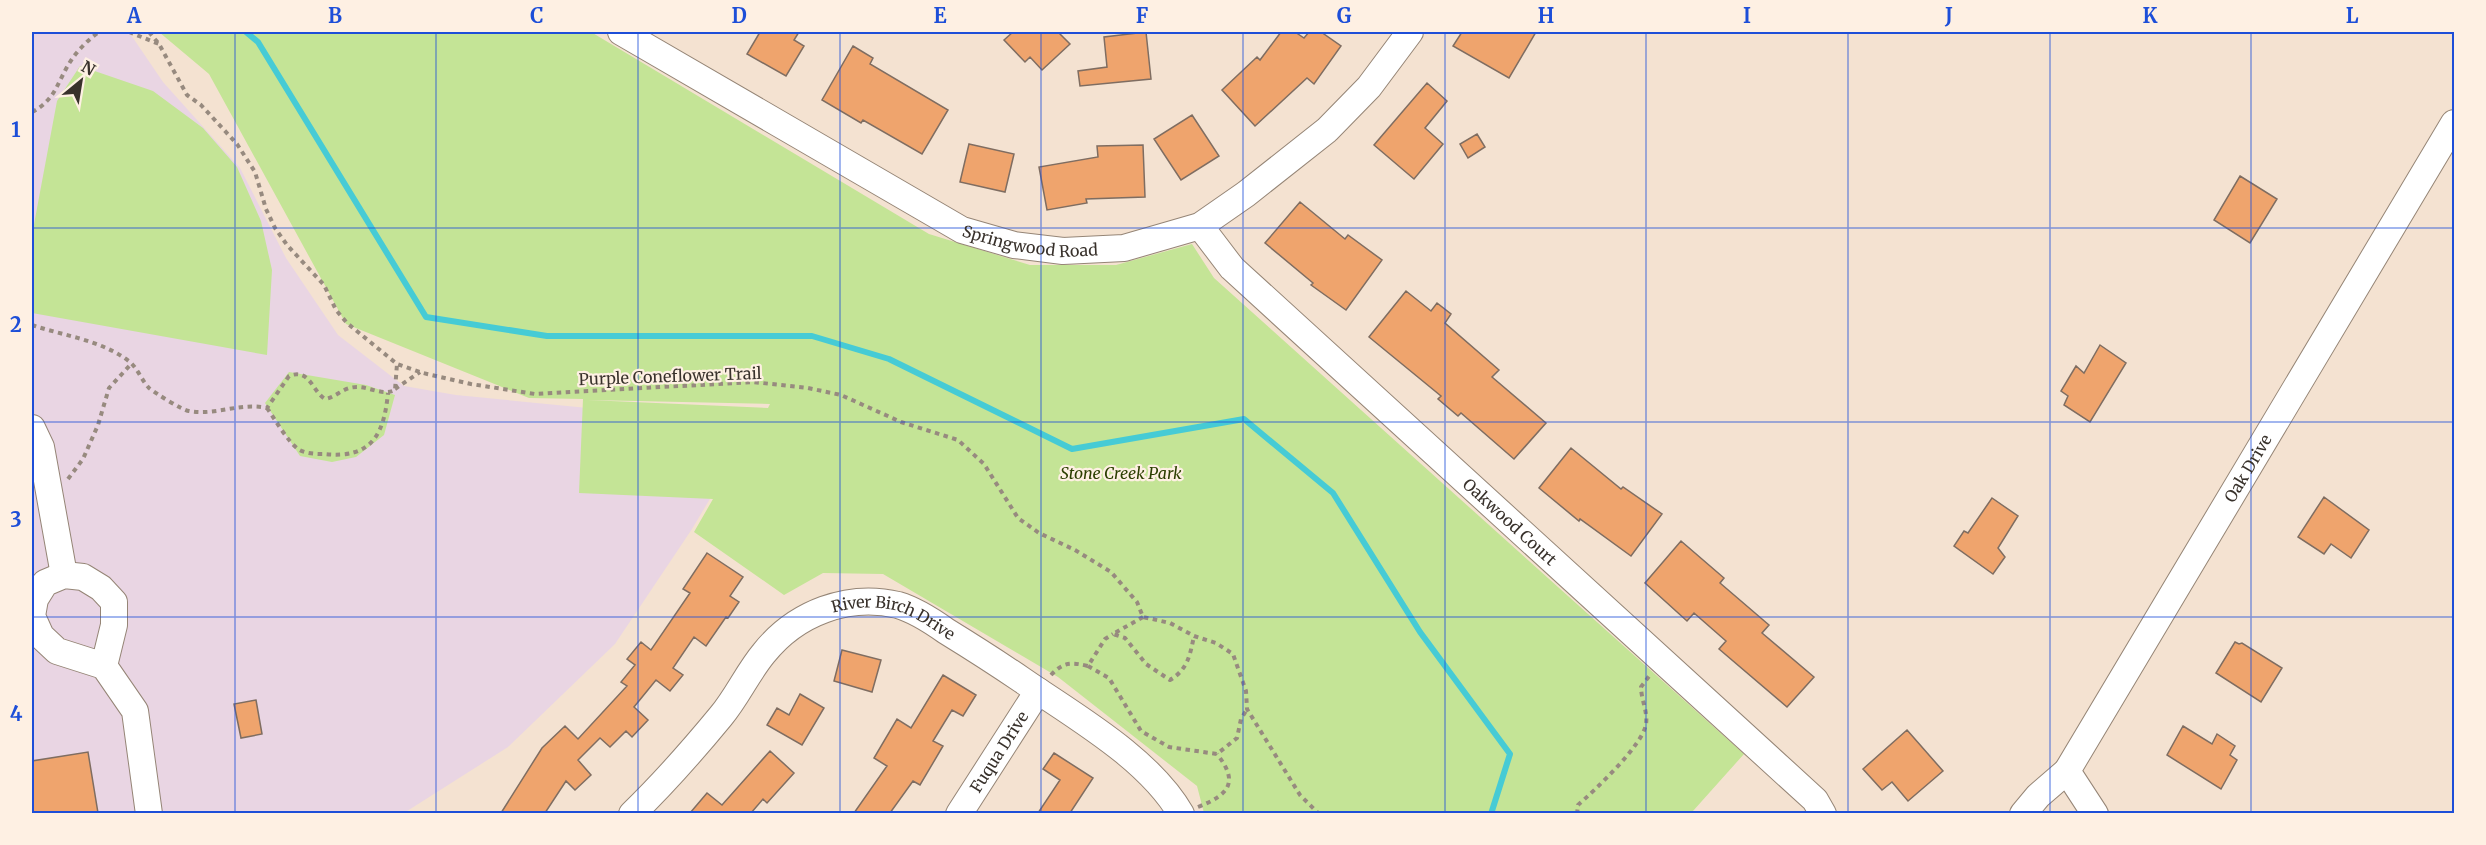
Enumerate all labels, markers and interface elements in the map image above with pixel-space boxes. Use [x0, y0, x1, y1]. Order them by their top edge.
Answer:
text: A [126, 3, 142, 28]
text: B [328, 3, 342, 28]
text: C [530, 3, 544, 28]
text: D [731, 3, 747, 28]
text: E [933, 3, 947, 28]
text: F [1136, 3, 1149, 28]
text: G [1337, 3, 1352, 28]
text: H [1538, 3, 1554, 28]
text: I [1743, 3, 1751, 28]
text: J [1944, 3, 1953, 28]
text: K [2143, 3, 2158, 28]
text: L [2346, 3, 2359, 28]
north arrow [51, 51, 111, 111]
text: N [78, 56, 99, 80]
text: 1 [11, 117, 21, 142]
street label: Springwood Road [960, 221, 1099, 261]
text: 2 [10, 312, 22, 337]
street label: Purple Coneflower Trail [578, 363, 762, 389]
street label: Oak Drive [2220, 431, 2276, 506]
park label: Stone Creek Park [1060, 463, 1182, 483]
street label: Oakwood Court [1459, 474, 1561, 570]
text: 3 [10, 507, 22, 532]
street label: River Birch Drive [829, 592, 959, 644]
text: 4 [10, 701, 23, 726]
street label: Fuqua Drive [965, 707, 1033, 796]

